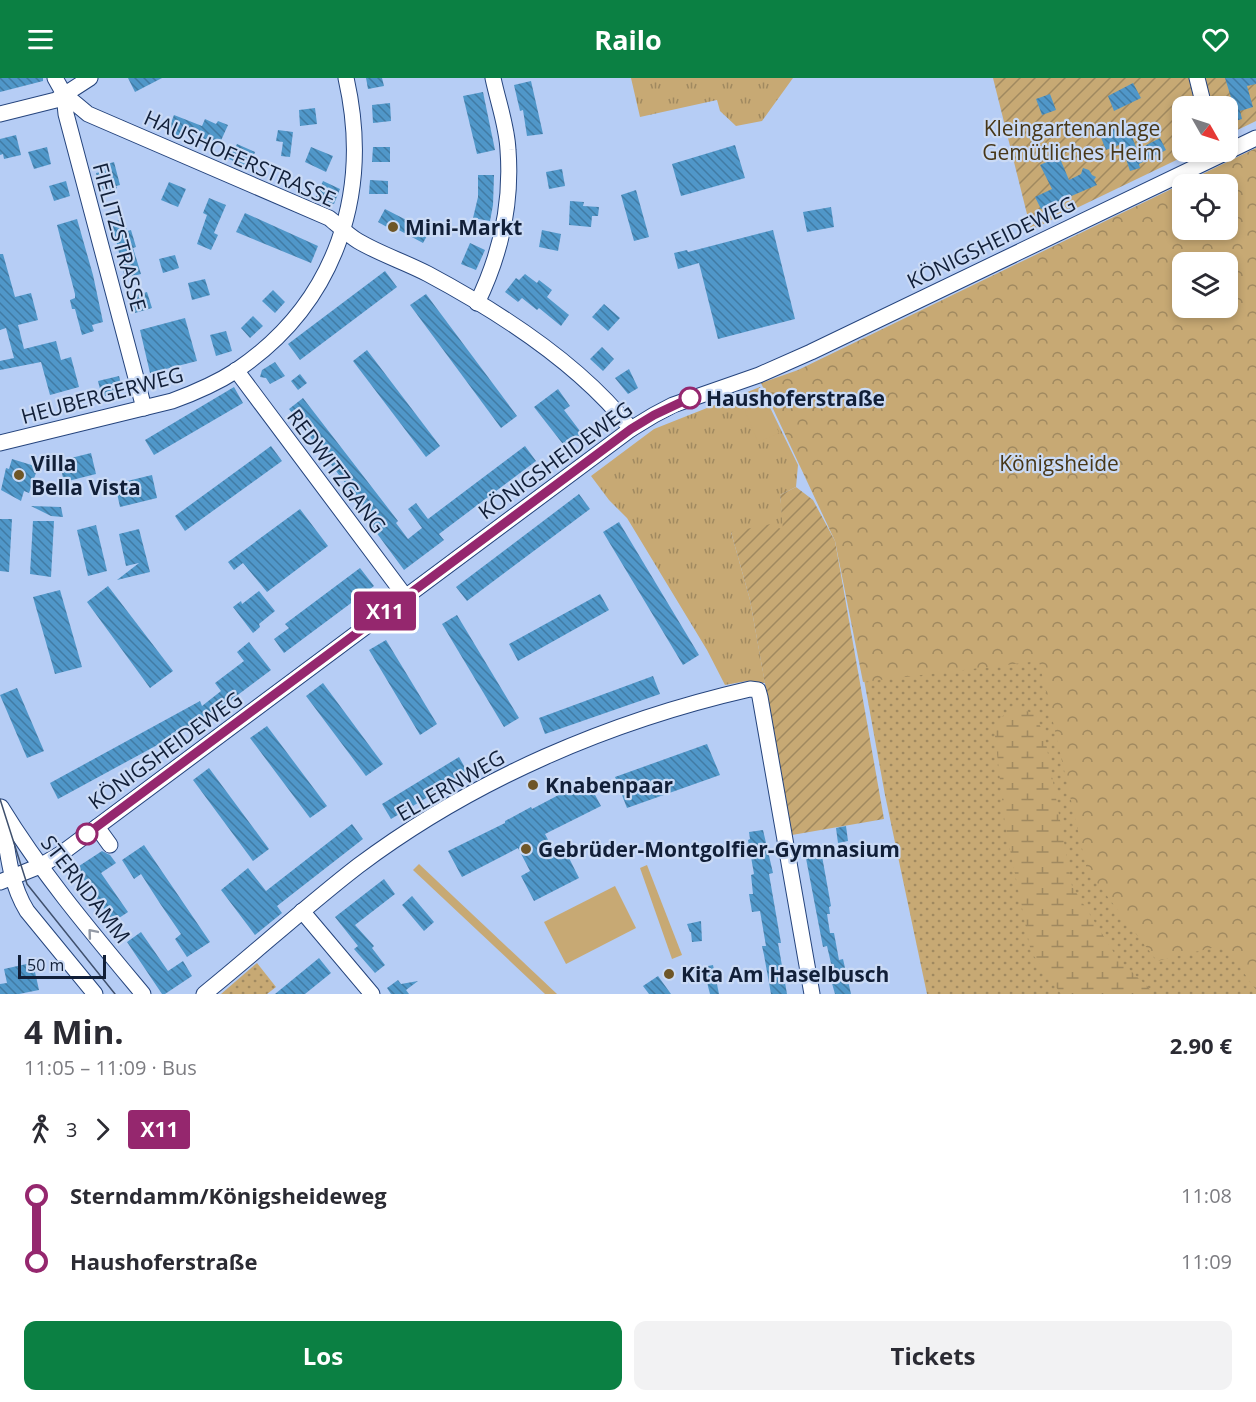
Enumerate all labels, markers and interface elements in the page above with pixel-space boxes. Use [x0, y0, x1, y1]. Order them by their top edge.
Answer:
text: Railo [594, 21, 662, 58]
icon: menu [24, 23, 57, 56]
icon: heart [1199, 23, 1232, 56]
north arrow [1172, 96, 1238, 162]
map controls [1172, 96, 1238, 318]
street label: HAUSHOFERSTRASSE [140, 103, 340, 213]
park label: Kleingartenanlage Gemütliches Heim [982, 114, 1162, 166]
street label: FIELITZSTRASSE [87, 160, 153, 314]
button: locate [1172, 174, 1238, 240]
street label: KÖNIGSHEIDEWEG [902, 189, 1080, 295]
place label: Mini-Markt [405, 213, 522, 241]
marker: Mini-Markt [386, 220, 400, 234]
button: layers [1172, 252, 1238, 318]
street label: HEUBERGERWEG [18, 360, 186, 430]
place label: Haushoferstraße [706, 384, 885, 412]
marker: Haushoferstraße [679, 387, 701, 409]
street label: KÖNIGSHEIDEWEG [472, 395, 638, 525]
street label: REDWITZGANG [281, 403, 393, 539]
place label: Villa Bella Vista [31, 449, 141, 501]
park label: Königsheide [999, 449, 1119, 477]
marker: Villa Bella Vista [12, 468, 26, 482]
line badge: X11 [350, 592, 420, 630]
text: X11 [366, 597, 404, 625]
street label: KÖNIGSHEIDEWEG [82, 685, 248, 815]
street label: ELLERNWEG [391, 743, 509, 827]
place label: Knabenpaar [545, 771, 674, 799]
marker: Knabenpaar [526, 778, 540, 792]
unlabelled marker [76, 823, 98, 845]
street label: STERNDAMM [35, 829, 137, 949]
place label: Gebrüder-Montgolfier-Gymnasium [538, 835, 900, 863]
marker: Gebrüder-Montgolfier-Gymnasium [519, 842, 533, 856]
one-way arrow [89, 928, 100, 939]
scale bar [18, 952, 106, 980]
text: 50 m [27, 954, 64, 976]
place label: Kita Am Haselbusch [681, 960, 889, 988]
marker: Kita Am Haselbusch [662, 967, 676, 981]
text: 4 Min. [24, 1009, 124, 1054]
text: 2.90 € [1170, 1030, 1232, 1060]
text: 11:05 – 11:09 · Bus [24, 1054, 197, 1081]
icon: walk [24, 1113, 57, 1146]
icon: forward [86, 1113, 119, 1146]
text: X11 [140, 1115, 178, 1143]
text: 3 [66, 1116, 77, 1143]
text: Sterndamm/Königsheideweg [70, 1180, 387, 1210]
text: 11:08 [1181, 1182, 1232, 1209]
text: Haushoferstraße [70, 1246, 258, 1276]
text: 11:09 [1181, 1248, 1232, 1275]
button: Los [24, 1321, 622, 1390]
button: Tickets [634, 1321, 1232, 1390]

